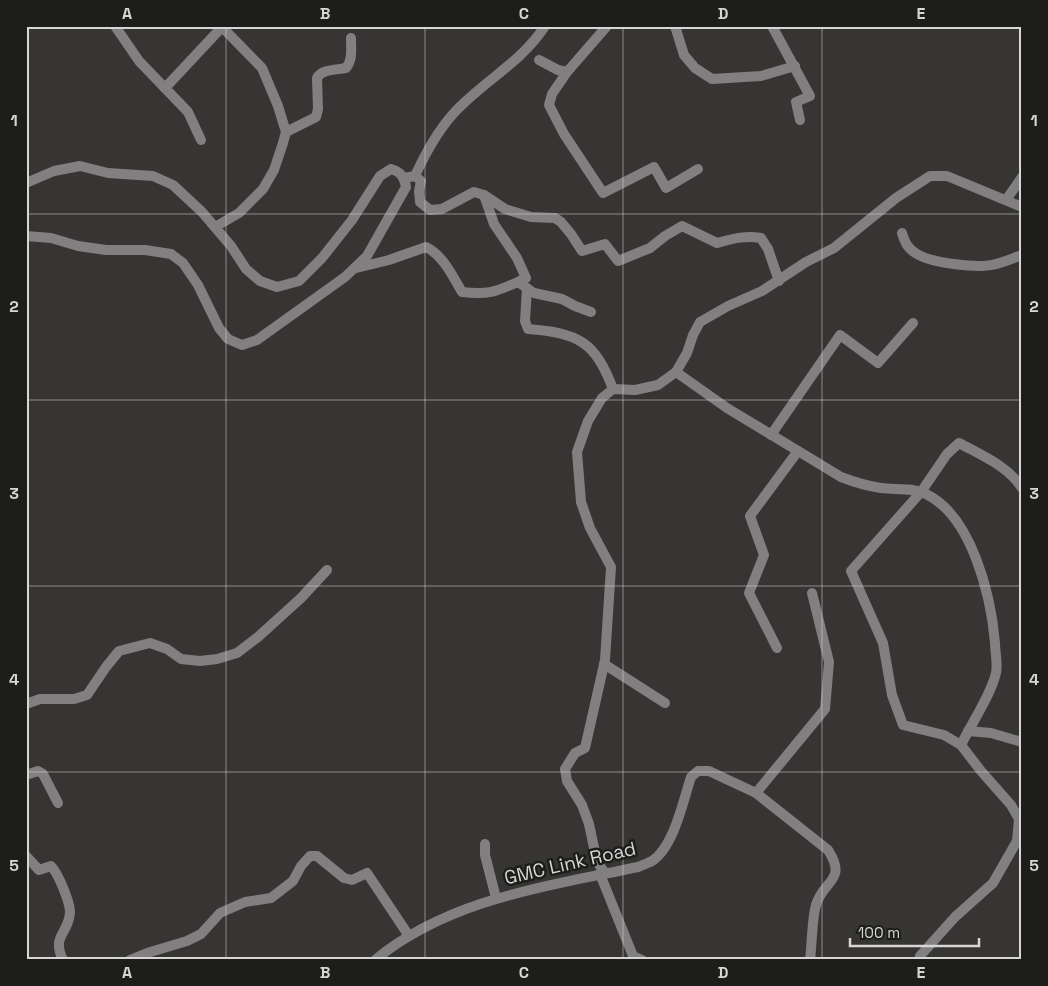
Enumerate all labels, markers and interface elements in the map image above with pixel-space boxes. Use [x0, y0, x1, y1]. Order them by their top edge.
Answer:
text: A [122, 3, 132, 24]
text: B [320, 3, 330, 24]
text: C [519, 3, 529, 24]
text: D [718, 3, 728, 24]
text: E [917, 3, 926, 24]
text: 1 [10, 110, 18, 131]
text: 1 [1030, 110, 1038, 131]
text: 2 [9, 296, 19, 317]
text: 2 [1029, 296, 1039, 317]
text: 3 [9, 483, 19, 504]
text: 3 [1029, 483, 1039, 504]
text: 4 [9, 669, 19, 690]
text: 4 [1029, 669, 1039, 690]
street label: GMC Link Road [502, 836, 638, 890]
text: 5 [9, 855, 19, 876]
text: 5 [1029, 855, 1039, 876]
scale bar [850, 916, 979, 948]
text: 100 m [858, 923, 900, 942]
text: A [122, 962, 132, 983]
text: B [320, 962, 330, 983]
text: C [519, 962, 529, 983]
text: D [718, 962, 728, 983]
text: E [917, 962, 926, 983]

